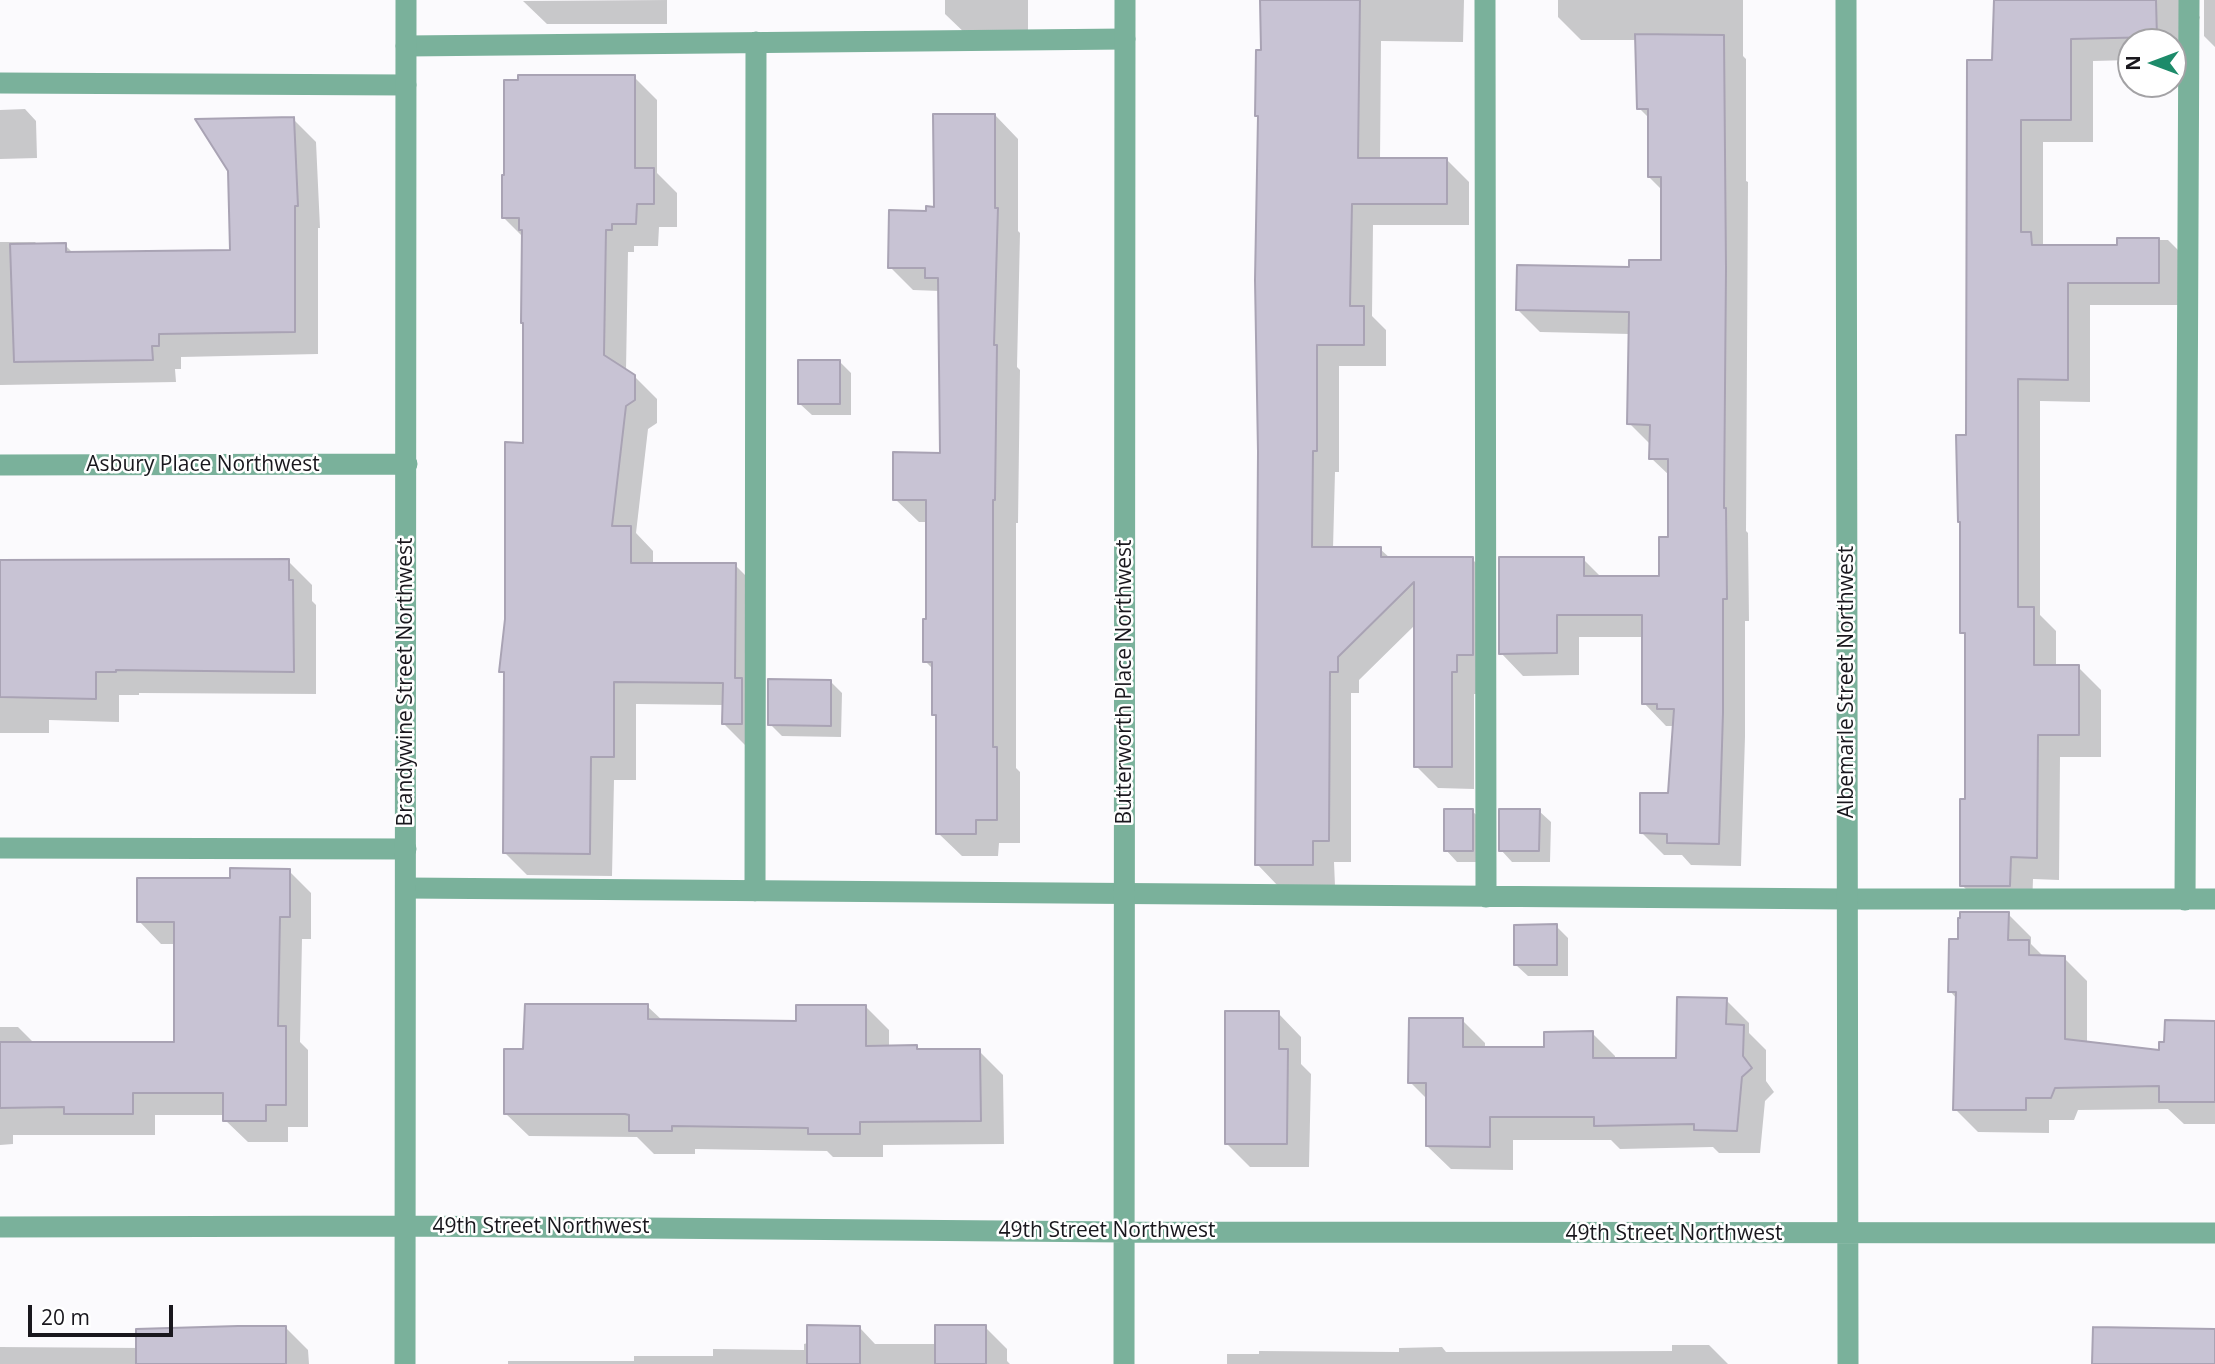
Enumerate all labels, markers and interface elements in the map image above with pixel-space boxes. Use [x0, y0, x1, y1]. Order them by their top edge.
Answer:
north arrow [2117, 28, 2187, 98]
text: N [2120, 55, 2146, 71]
street label: Asbury Place Northwest [86, 452, 320, 478]
street label: Brandywine Street Northwest [393, 538, 419, 826]
street label: Butterworth Place Northwest [1112, 540, 1138, 824]
street label: Albemarle Street Northwest [1834, 546, 1860, 818]
street label: 49th Street Northwest [433, 1214, 649, 1240]
street label: 49th Street Northwest [999, 1218, 1215, 1244]
street label: 49th Street Northwest [1566, 1221, 1782, 1247]
scale bar [32, 1290, 177, 1334]
text: 20 m [41, 1303, 90, 1331]

